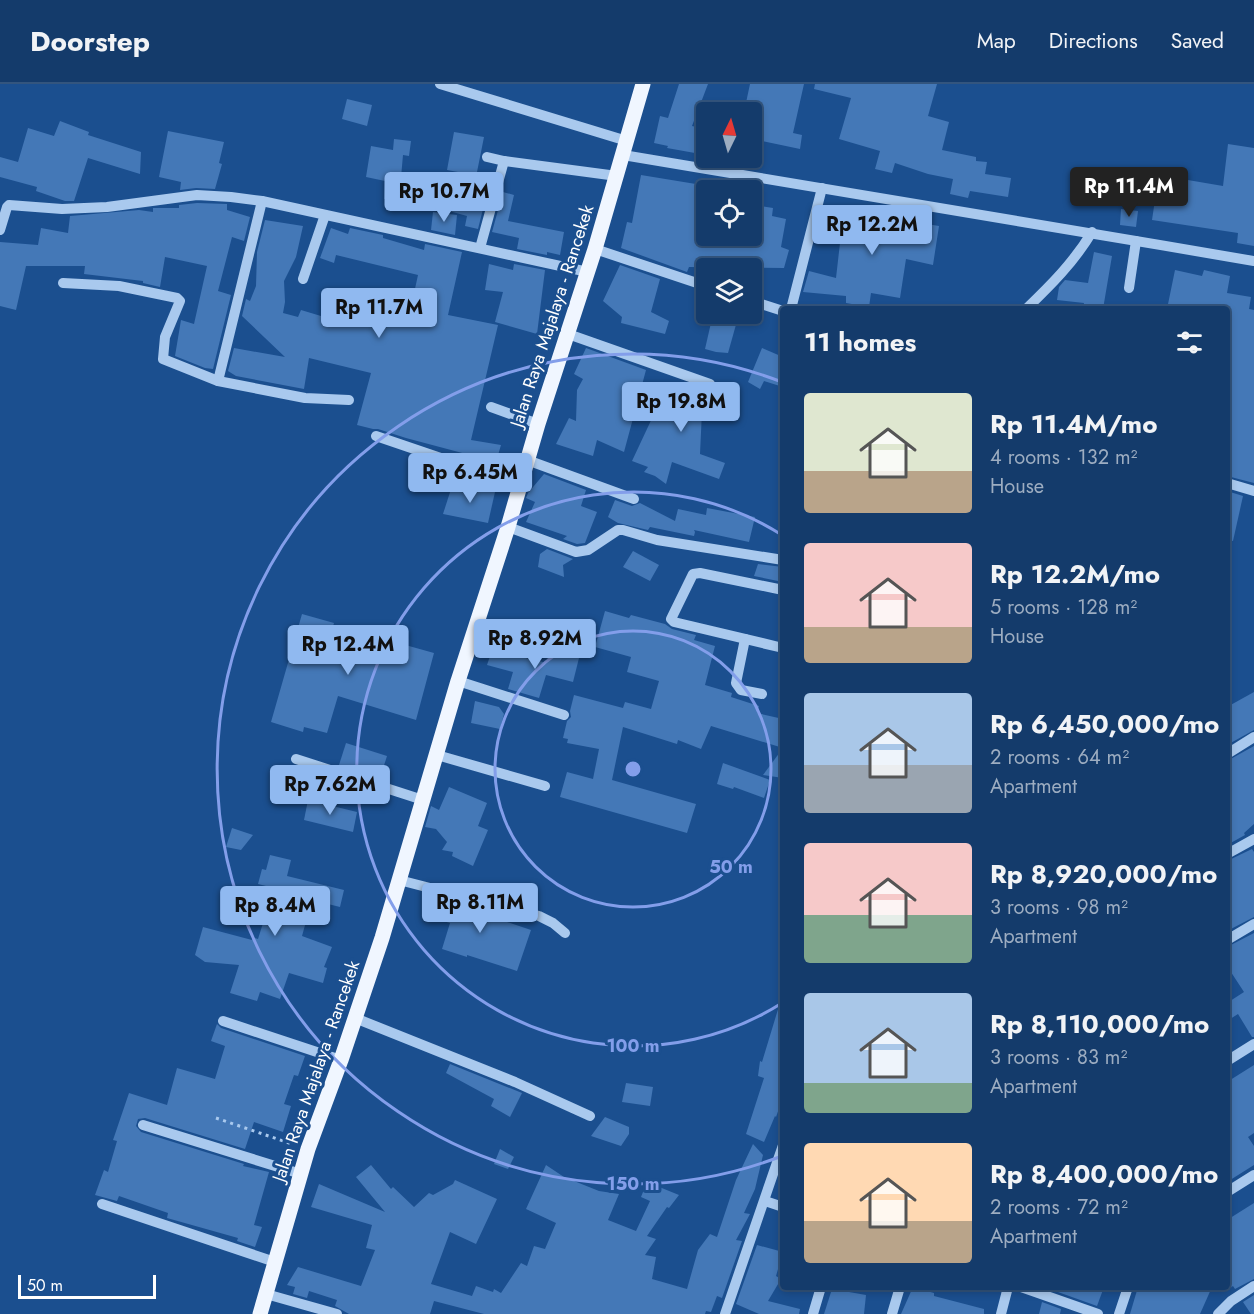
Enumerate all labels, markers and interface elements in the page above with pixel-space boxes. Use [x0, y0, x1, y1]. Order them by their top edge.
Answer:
text: Doorstep [30, 21, 150, 62]
text: Map [977, 26, 1016, 56]
text: Directions [1049, 26, 1138, 56]
text: Saved [1171, 26, 1224, 56]
north arrow [696, 102, 762, 168]
map controls [696, 102, 762, 324]
pin: Rp 11.4M [1067, 167, 1191, 218]
pin: Rp 10.7M [382, 172, 506, 223]
text: Rp 11.4M [1084, 172, 1174, 201]
text: Rp 10.7M [398, 177, 490, 206]
button: locate [696, 180, 762, 246]
street label: Jalan Raya Majalaya - Rancekek [503, 201, 600, 432]
pin: Rp 12.2M [810, 205, 934, 256]
text: Rp 12.2M [826, 210, 918, 239]
button: layers [696, 258, 762, 324]
pin: Rp 11.7M [317, 288, 441, 339]
text: Rp 11.7M [335, 293, 423, 322]
text: 11 homes [804, 323, 916, 361]
icon: filters [1173, 326, 1206, 359]
pin: Rp 19.8M [619, 382, 743, 433]
text: Rp 19.8M [636, 387, 726, 416]
text: Rp 11.4M/mo [990, 405, 1157, 443]
icon: home [852, 417, 924, 489]
text: 4 rooms · 132 m² [990, 443, 1138, 472]
pin: Rp 6.45M [408, 453, 532, 504]
text: Rp 6.45M [422, 458, 518, 487]
text: House [990, 472, 1044, 501]
text: Rp 12.2M/mo [990, 555, 1160, 593]
icon: home [852, 567, 924, 639]
text: 5 rooms · 128 m² [990, 593, 1137, 622]
pin: Rp 8.92M [473, 619, 597, 670]
text: House [990, 622, 1044, 651]
text: Rp 8.92M [488, 624, 582, 653]
pin: Rp 12.4M [286, 625, 410, 676]
text: Rp 12.4M [302, 630, 394, 659]
text: Rp 6,450,000/mo [990, 705, 1219, 743]
icon: home [852, 717, 924, 789]
text: 2 rooms · 64 m² [990, 743, 1129, 772]
centre of rings [623, 759, 643, 779]
pin: Rp 7.62M [268, 765, 392, 816]
text: Rp 7.62M [284, 770, 376, 799]
text: Apartment [990, 772, 1077, 801]
text: 50 m [709, 854, 753, 880]
text: Rp 8,920,000/mo [990, 855, 1217, 893]
icon: home [852, 867, 924, 939]
pin: Rp 8.11M [418, 883, 542, 934]
pin: Rp 8.4M [220, 886, 330, 937]
text: Rp 8.11M [436, 888, 524, 917]
text: Rp 8.4M [234, 891, 316, 920]
text: 3 rooms · 98 m² [990, 893, 1128, 922]
text: Apartment [990, 922, 1077, 951]
street label: Jalan Raya Majalaya - Rancekek [265, 957, 366, 1187]
text: Rp 8,110,000/mo [990, 1005, 1209, 1043]
icon: home [852, 1017, 924, 1089]
text: 100 m [606, 1033, 660, 1059]
text: 3 rooms · 83 m² [990, 1043, 1127, 1072]
text: Apartment [990, 1072, 1077, 1101]
text: Rp 8,400,000/mo [990, 1155, 1218, 1193]
icon: home [852, 1167, 924, 1239]
text: 150 m [607, 1171, 659, 1197]
text: 2 rooms · 72 m² [990, 1193, 1128, 1222]
text: Apartment [990, 1222, 1077, 1251]
scale bar [18, 1272, 156, 1300]
text: 50 m [27, 1274, 63, 1297]

